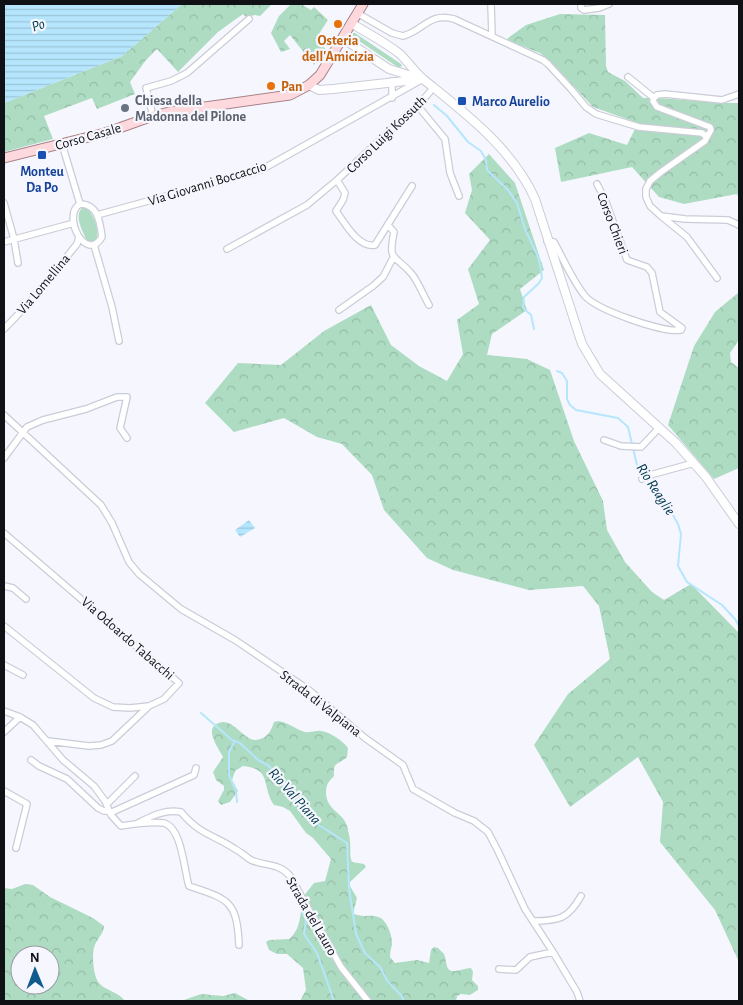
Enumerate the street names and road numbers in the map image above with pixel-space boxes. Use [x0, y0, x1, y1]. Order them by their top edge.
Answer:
street label: Corso Luigi Kossuth [344, 93, 429, 176]
street label: Corso Casale [54, 121, 123, 153]
street label: Via Giovanni Boccaccio [146, 159, 268, 209]
street label: Corso Chieri [594, 191, 630, 256]
street label: Via Lomellina [15, 251, 73, 318]
street label: Via Odoardo Tabacchi [78, 595, 176, 683]
street label: Strada di Valpiana [277, 668, 364, 740]
street label: Strada del Lauro [283, 875, 339, 958]

